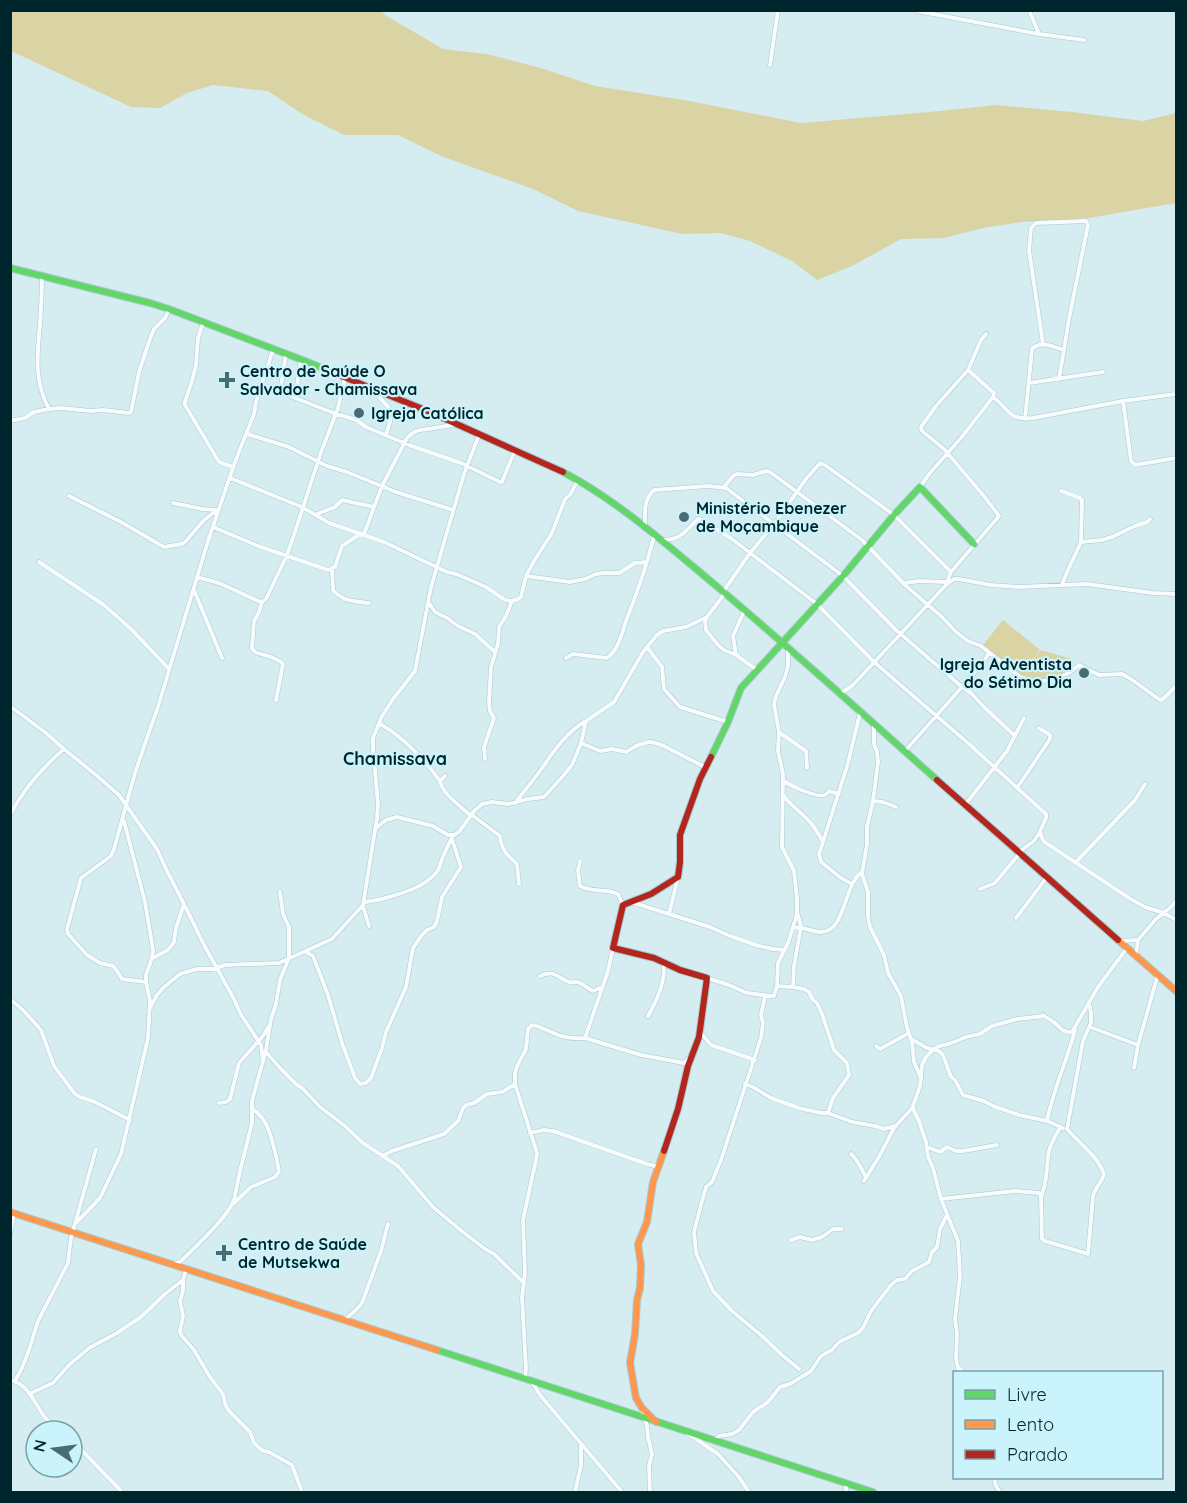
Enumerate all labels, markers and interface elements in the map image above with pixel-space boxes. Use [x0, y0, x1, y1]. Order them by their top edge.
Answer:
place label: Centro de Saúde O Salvador - Chamissava [240, 361, 417, 399]
marker: Centro de Saúde O Salvador - Chamissava [218, 371, 236, 389]
place label: Igreja Católica [371, 403, 484, 423]
marker: Igreja Católica [352, 406, 366, 420]
place label: Ministério Ebenezer de Moçambique [696, 498, 847, 536]
marker: Ministério Ebenezer de Moçambique [677, 510, 691, 524]
place label: Igreja Adventista do Sétimo Dia [940, 654, 1072, 692]
marker: Igreja Adventista do Sétimo Dia [1077, 666, 1091, 680]
district label: Chamissava [343, 747, 447, 770]
place label: Centro de Saúde de Mutsekwa [238, 1234, 367, 1272]
marker: Centro de Saúde de Mutsekwa [215, 1244, 233, 1262]
legend [953, 1371, 1163, 1479]
text: Livre [1007, 1383, 1047, 1406]
text: Lento [1007, 1413, 1054, 1436]
north arrow [24, 1419, 84, 1479]
text: N [28, 1438, 50, 1454]
text: Parado [1007, 1443, 1068, 1466]

